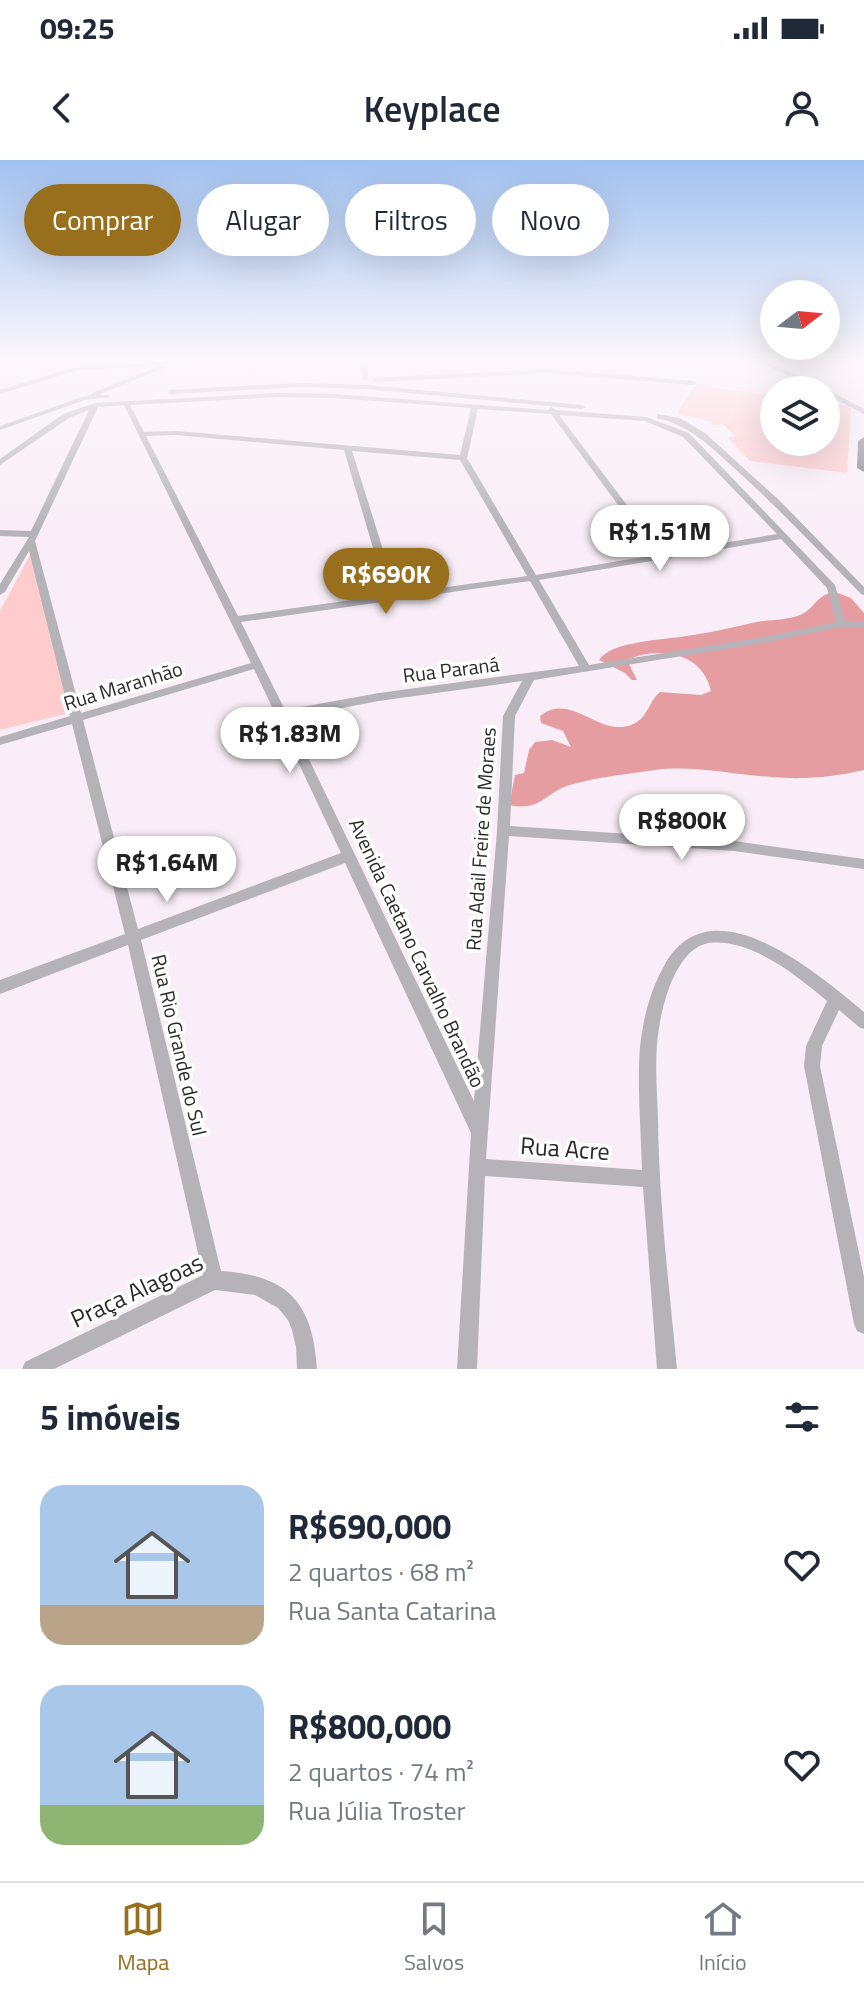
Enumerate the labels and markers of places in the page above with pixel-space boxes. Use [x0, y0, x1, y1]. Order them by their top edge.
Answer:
pin: R$1.51M [586, 505, 734, 573]
pin: R$690K [321, 548, 451, 616]
pin: R$1.83M [216, 707, 364, 775]
pin: R$800K [617, 794, 747, 862]
pin: R$1.64M [93, 836, 241, 904]

